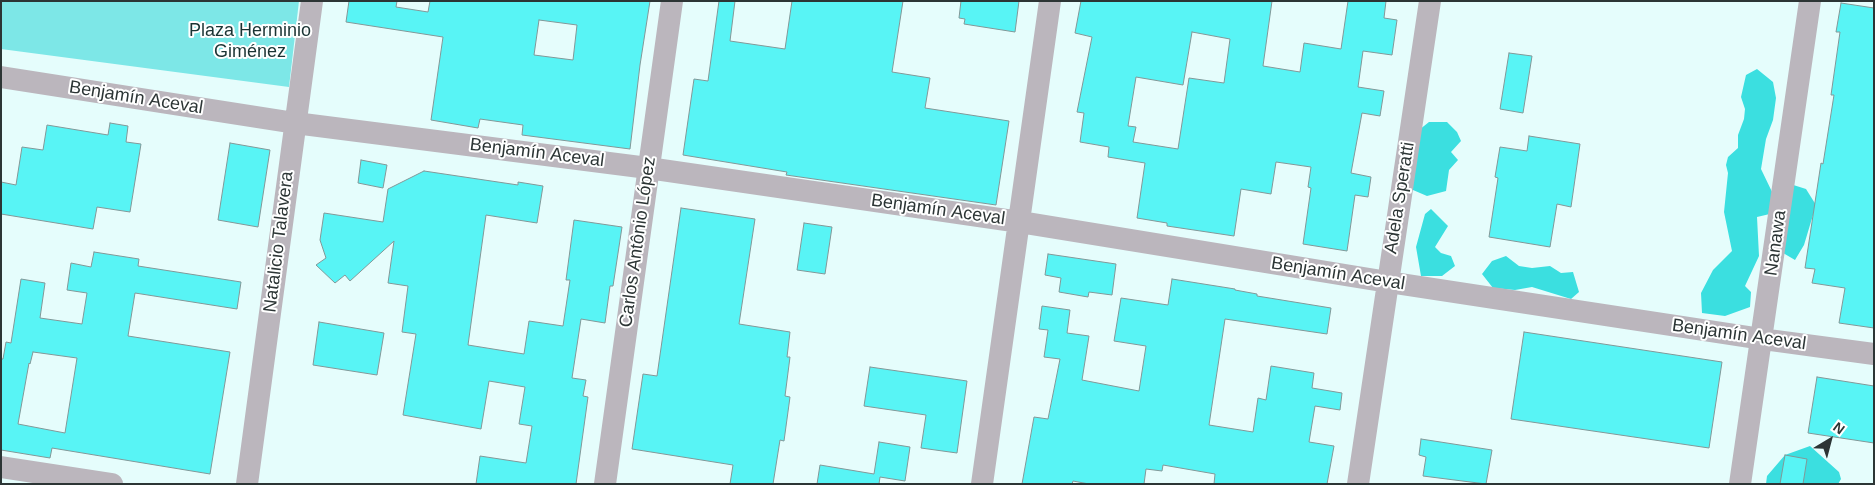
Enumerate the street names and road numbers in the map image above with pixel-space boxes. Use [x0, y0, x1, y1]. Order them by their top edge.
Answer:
street label: Benjamín Aceval [68, 77, 204, 119]
street label: Benjamín Aceval [469, 134, 605, 172]
street label: Adela Speratti [1380, 140, 1420, 256]
street label: Carlos Antônio López [615, 155, 661, 329]
street label: Natalicio Talavera [260, 170, 298, 314]
street label: Benjamín Aceval [870, 190, 1006, 230]
street label: Nanawa [1761, 209, 1791, 277]
street label: Benjamín Aceval [1270, 253, 1406, 295]
street label: Benjamín Aceval [1671, 315, 1807, 355]

